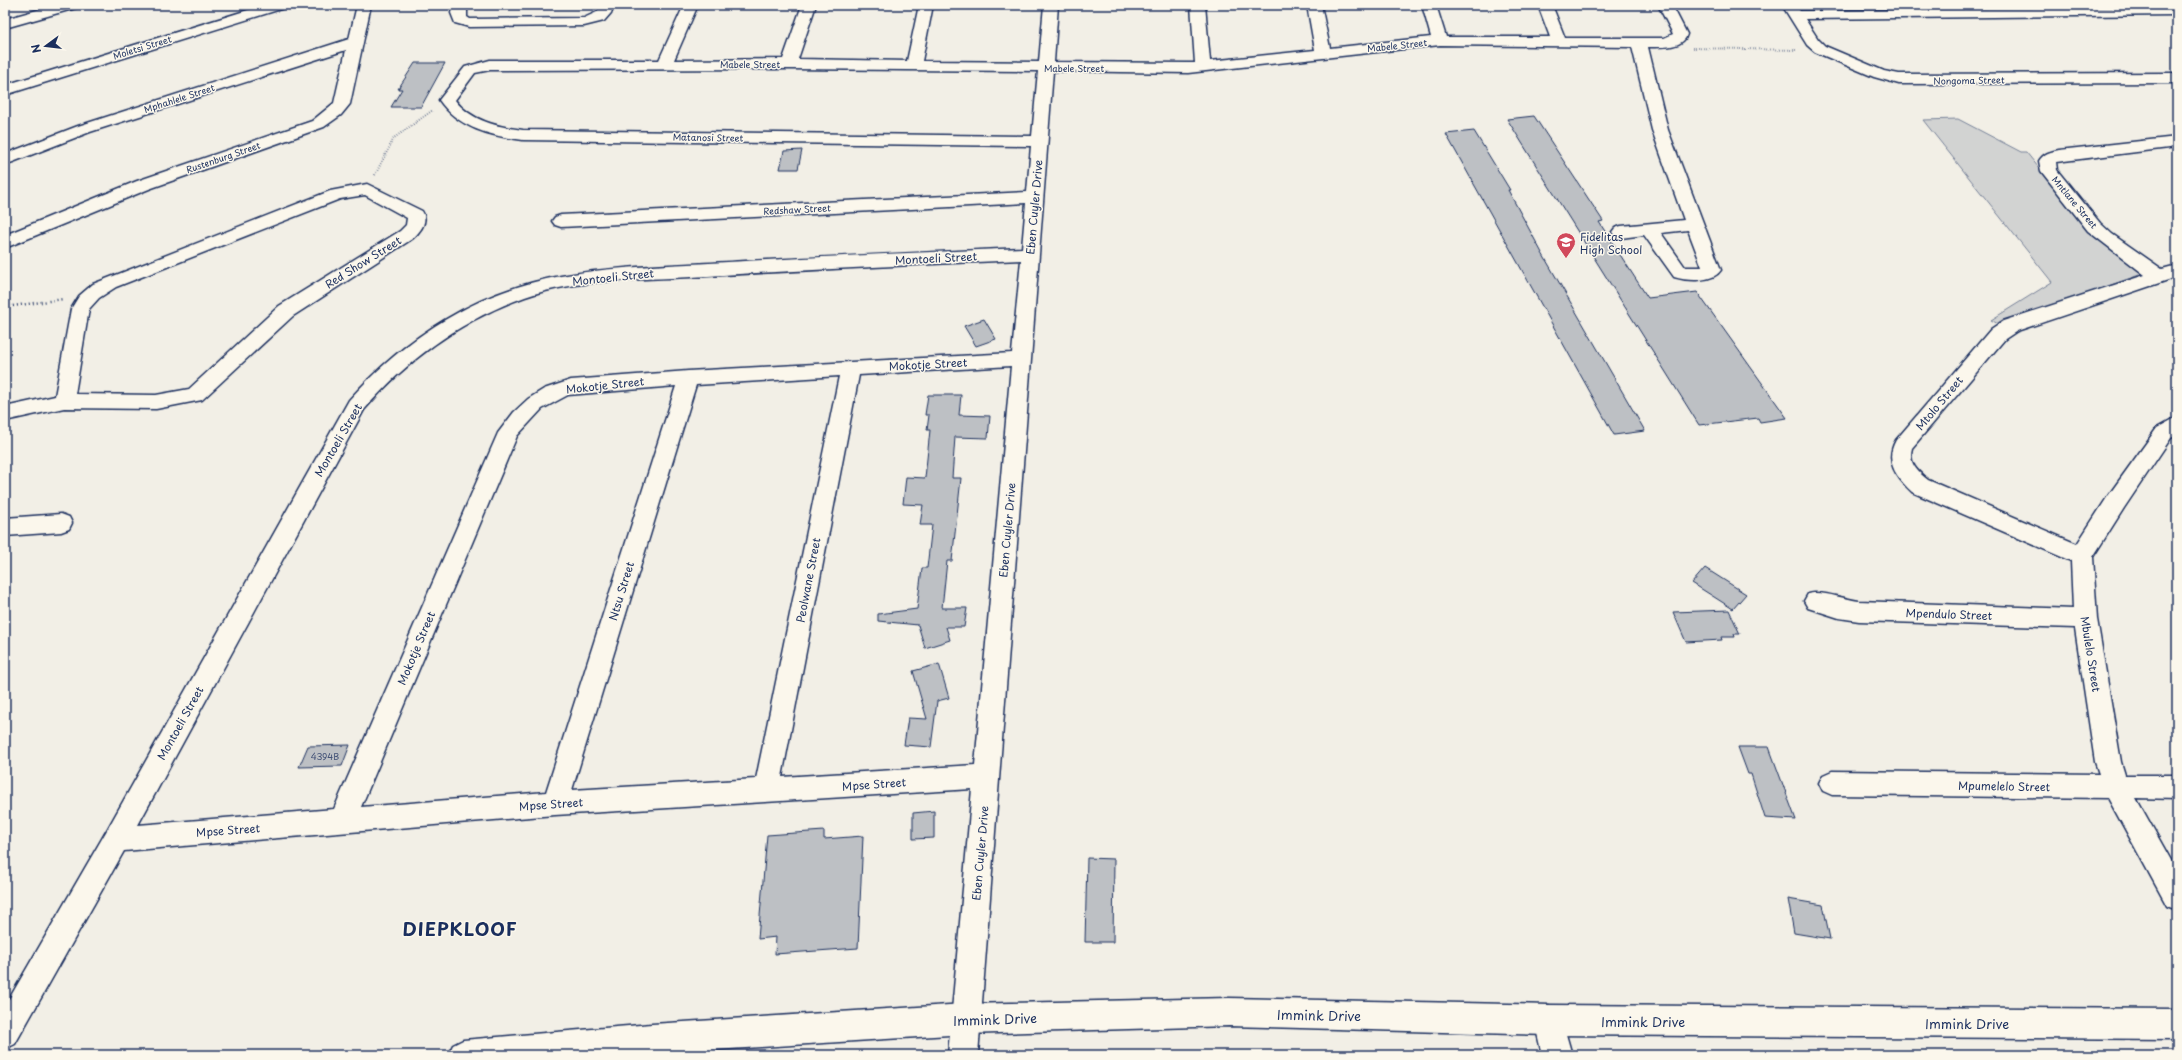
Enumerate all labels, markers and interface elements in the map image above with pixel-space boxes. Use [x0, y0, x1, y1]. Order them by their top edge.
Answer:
north arrow [26, 26, 66, 66]
street label: Moletsi Street [111, 31, 173, 63]
street label: Mabele Street [1366, 35, 1428, 55]
text: N [26, 42, 45, 55]
street label: Mabele Street [720, 57, 780, 71]
street label: Mabele Street [1044, 61, 1104, 75]
street label: Nongoma Street [1933, 72, 2005, 88]
street label: Mphahlele Street [142, 80, 216, 116]
street label: Matanosi Street [673, 129, 744, 145]
street label: Rustenburg Street [184, 138, 262, 176]
street label: Eben Cuyler Drive [1021, 159, 1047, 255]
street label: Mntlane Street [2049, 173, 2101, 232]
street label: Redshaw Street [763, 200, 831, 218]
place label: Fidelitas High School [1580, 228, 1642, 258]
street label: Red Show Street [322, 231, 405, 292]
school or university icon: Fidelitas High School [1555, 231, 1577, 259]
street label: Montoeli Street [895, 247, 978, 269]
street label: Montoeli Street [571, 264, 655, 290]
street label: Mokotje Street [888, 353, 968, 375]
street label: Mokotje Street [565, 372, 645, 398]
street label: Mtolo Street [1911, 372, 1967, 434]
street label: Montoeli Street [310, 400, 366, 480]
street label: Eben Cuyler Drive [994, 482, 1020, 578]
street label: Peolwane Street [791, 536, 825, 624]
street label: Ntsu Street [604, 559, 638, 623]
street label: Mpendulo Street [1905, 604, 1993, 624]
street label: Mokotje Street [393, 608, 439, 688]
street label: Mbulelo Street [2077, 615, 2105, 694]
street label: Montoeli Street [153, 683, 208, 763]
house number: 4394B [311, 749, 339, 763]
street label: Mpse Street [841, 773, 907, 795]
street label: Mpumelelo Street [1958, 777, 2051, 795]
street label: Mpse Street [518, 793, 584, 815]
street label: Eben Cuyler Drive [967, 805, 993, 901]
street label: Mpse Street [195, 819, 261, 841]
district label: DIEPKLOOF [403, 915, 517, 942]
street label: Immink Drive [1277, 1005, 1361, 1025]
street label: Immink Drive [953, 1008, 1037, 1030]
street label: Immink Drive [1601, 1012, 1685, 1031]
street label: Immink Drive [1925, 1014, 2009, 1033]

